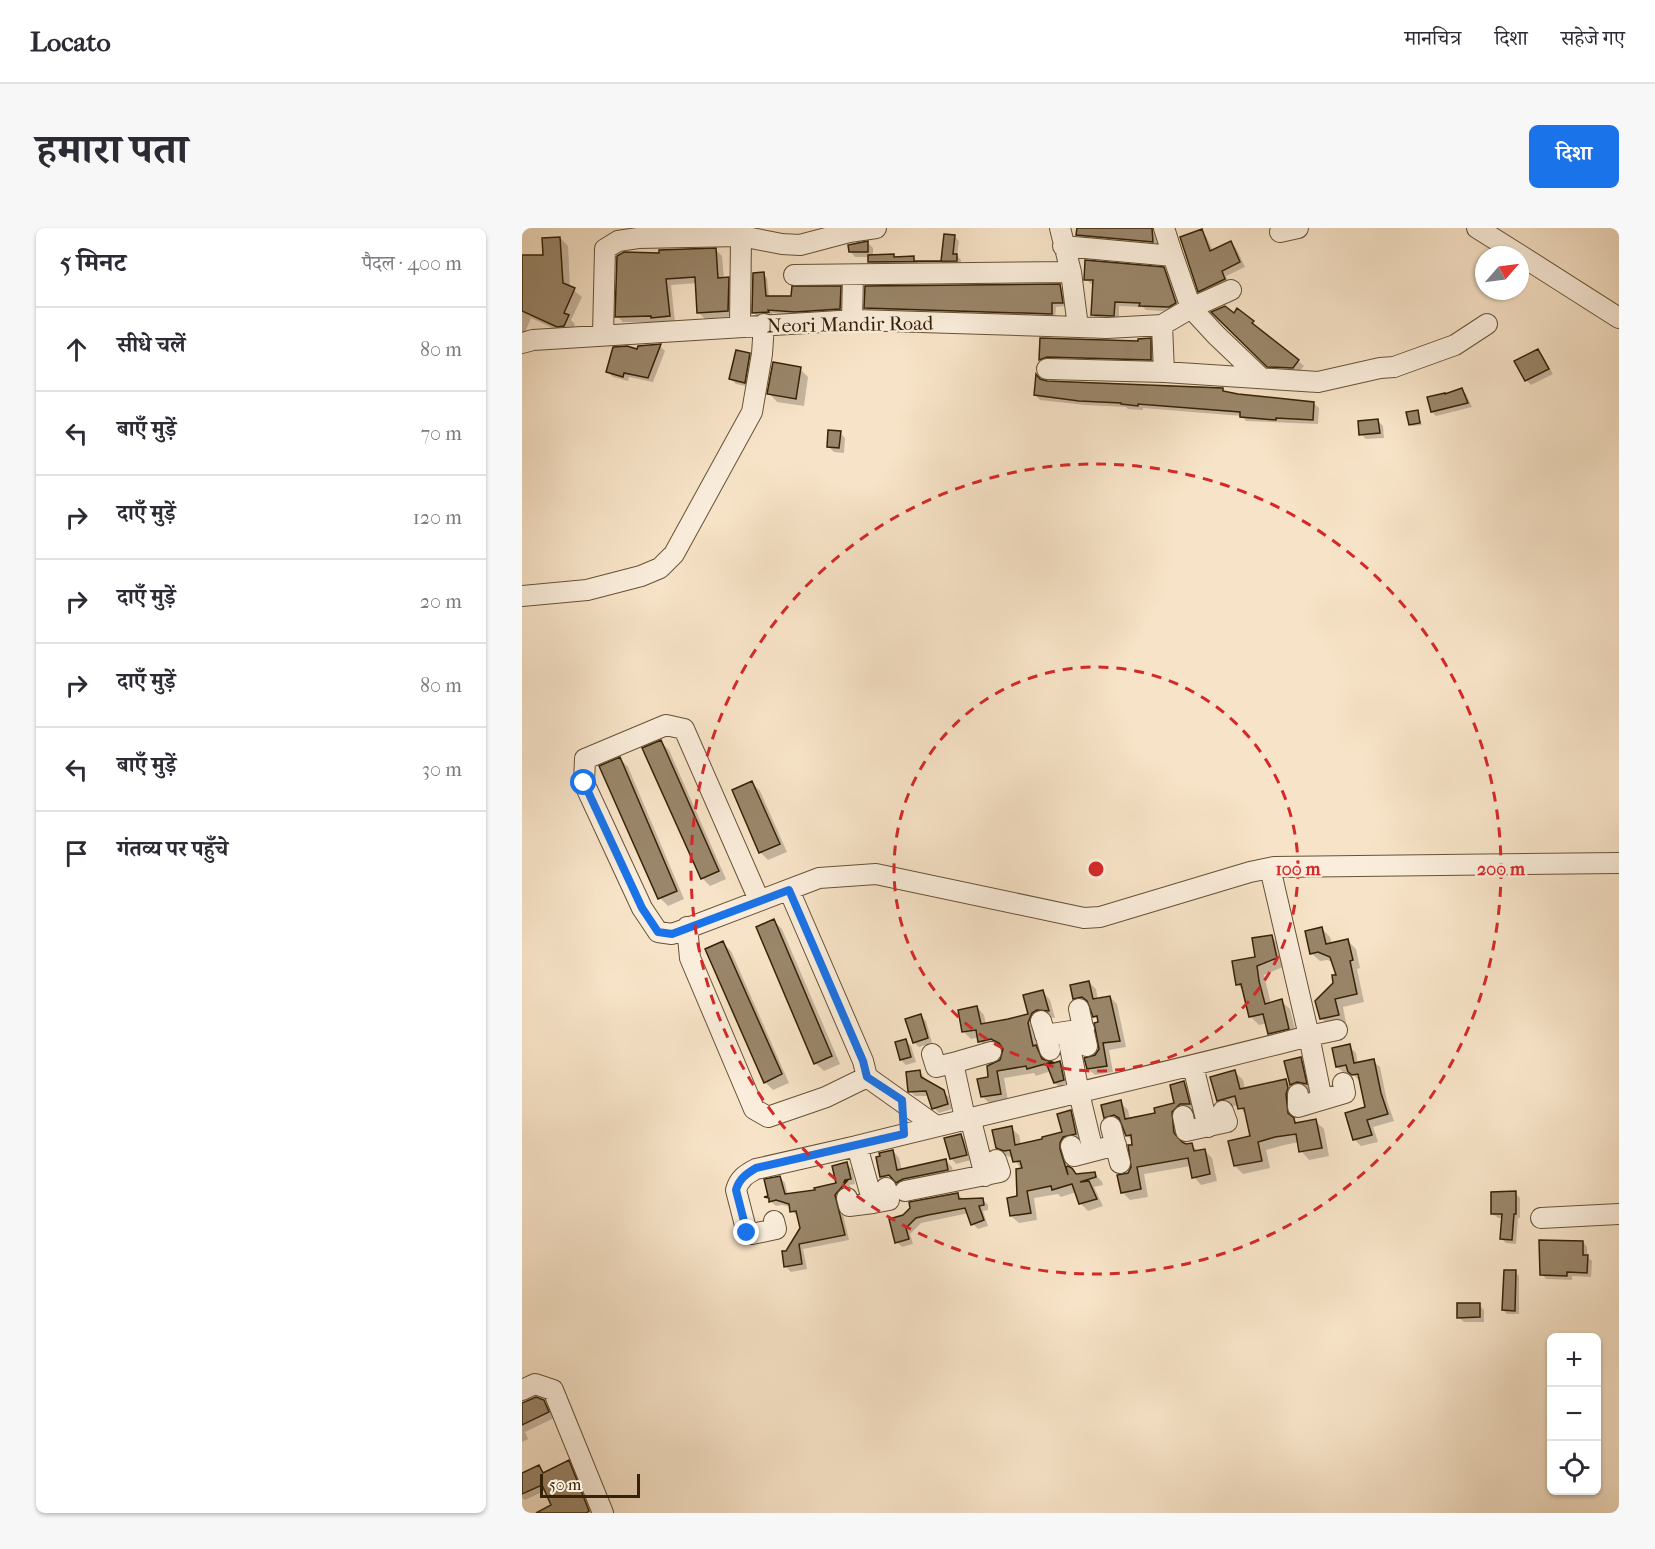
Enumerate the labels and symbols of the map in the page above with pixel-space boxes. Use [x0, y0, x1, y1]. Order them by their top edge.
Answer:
north arrow [1475, 246, 1529, 300]
street label: Neori Mandir Road [767, 312, 935, 337]
route start [570, 769, 596, 795]
centre of rings [1086, 859, 1106, 879]
text: 100 m [1275, 859, 1322, 880]
text: 200 m [1477, 859, 1526, 880]
route end [733, 1219, 759, 1245]
scale bar [540, 1471, 640, 1498]

